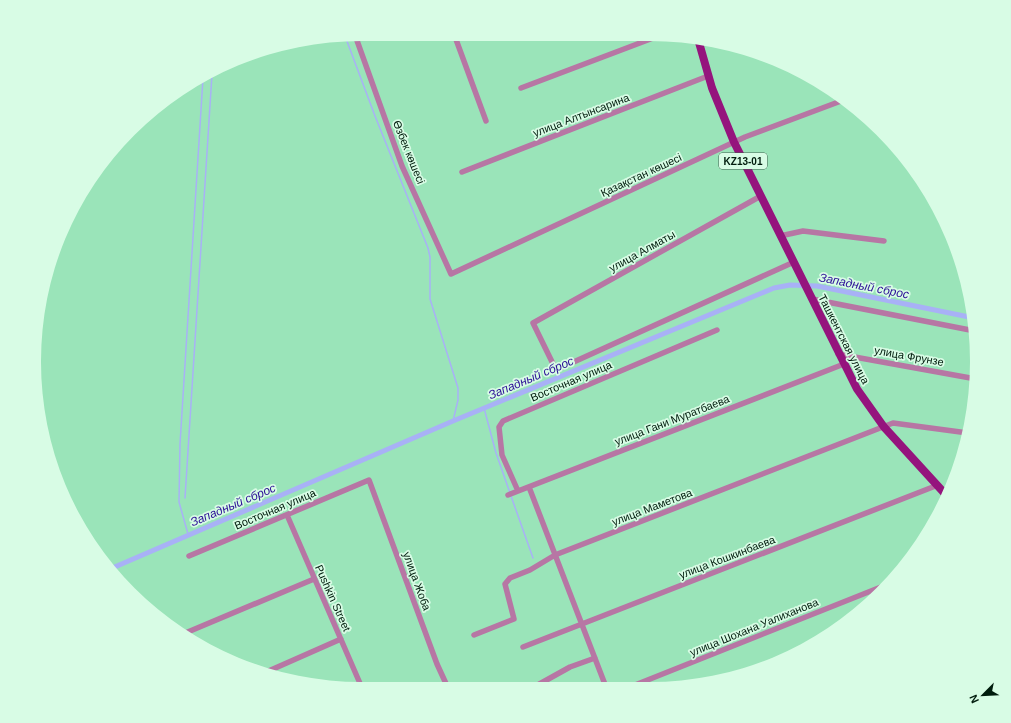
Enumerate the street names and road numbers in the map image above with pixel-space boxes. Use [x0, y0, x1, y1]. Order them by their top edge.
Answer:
street label: улица Алтынсарина [531, 91, 632, 139]
street label: Өзбек көшесі [391, 118, 427, 186]
street label: Қазақстан көшесі [599, 151, 683, 199]
road number: KZ13-01 [719, 153, 767, 169]
street label: улица Алматы [607, 228, 677, 274]
street label: Ташкентская улица [816, 292, 872, 387]
street label: улица Фрунзе [873, 344, 945, 368]
street label: Восточная улица [529, 358, 614, 404]
street label: улица Гани Муратбаева [613, 392, 732, 447]
street label: Восточная улица [233, 486, 318, 532]
street label: улица Маметова [610, 486, 695, 528]
street label: улица Кошкинбаева [677, 533, 777, 581]
street label: улица Жоба [401, 550, 433, 613]
street label: Pushkin Street [313, 563, 353, 633]
street label: улица Шохана Уалиханова [688, 595, 821, 658]

